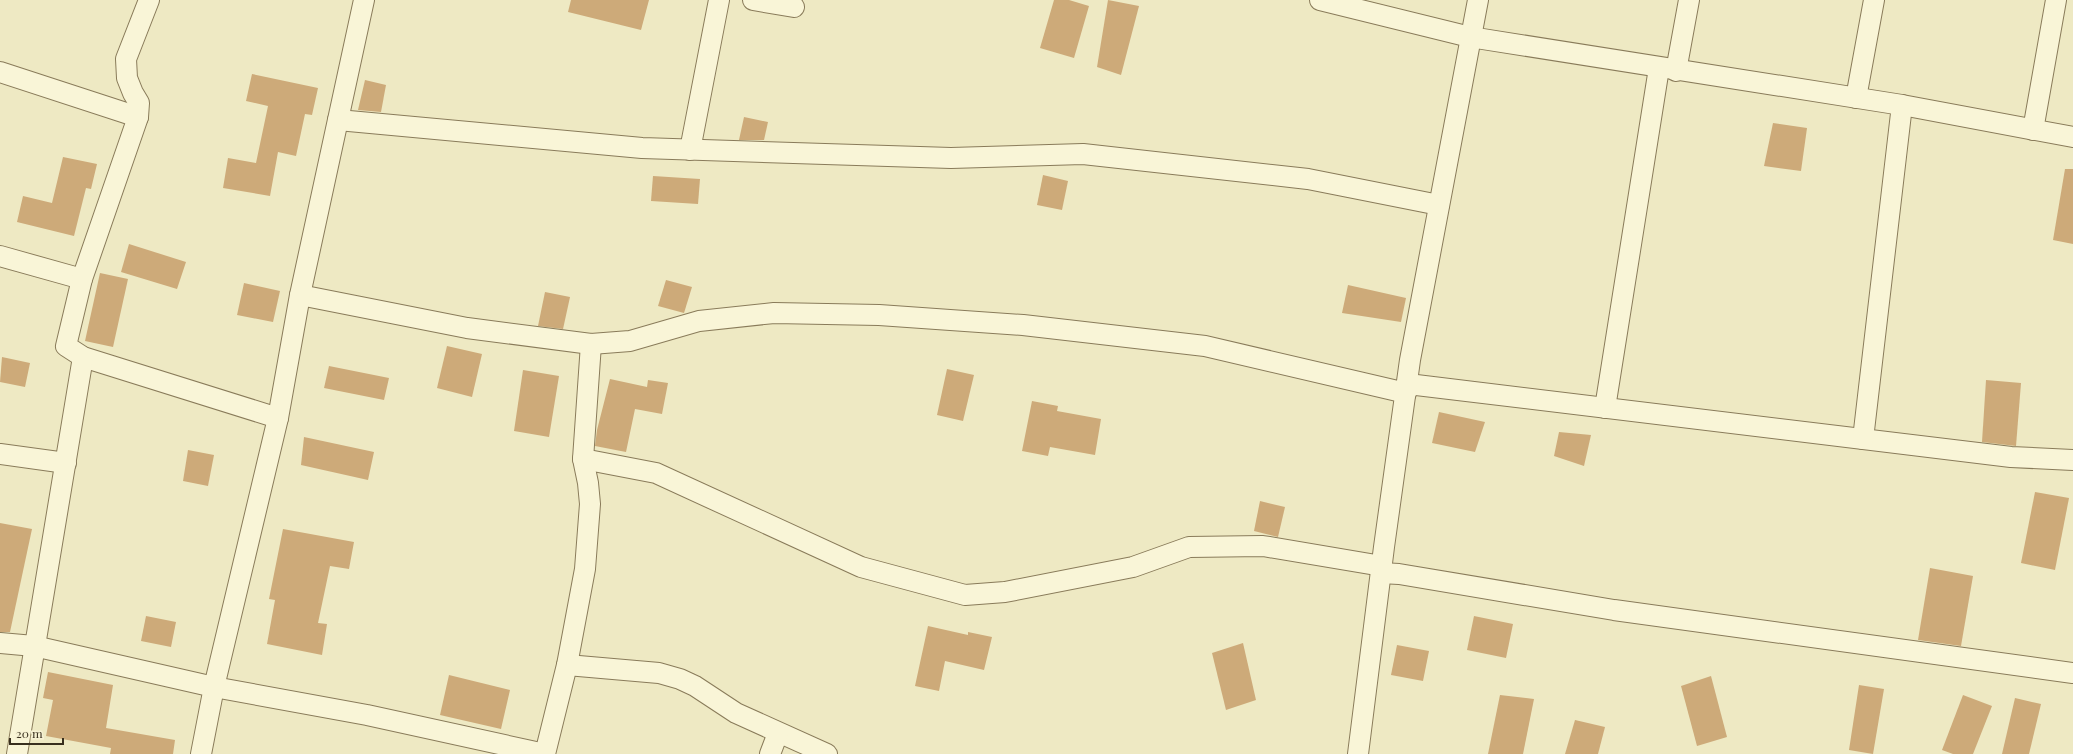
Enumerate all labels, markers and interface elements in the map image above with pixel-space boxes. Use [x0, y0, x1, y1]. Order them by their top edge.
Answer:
scale bar [10, 720, 63, 746]
text: 20 m [16, 725, 43, 741]

